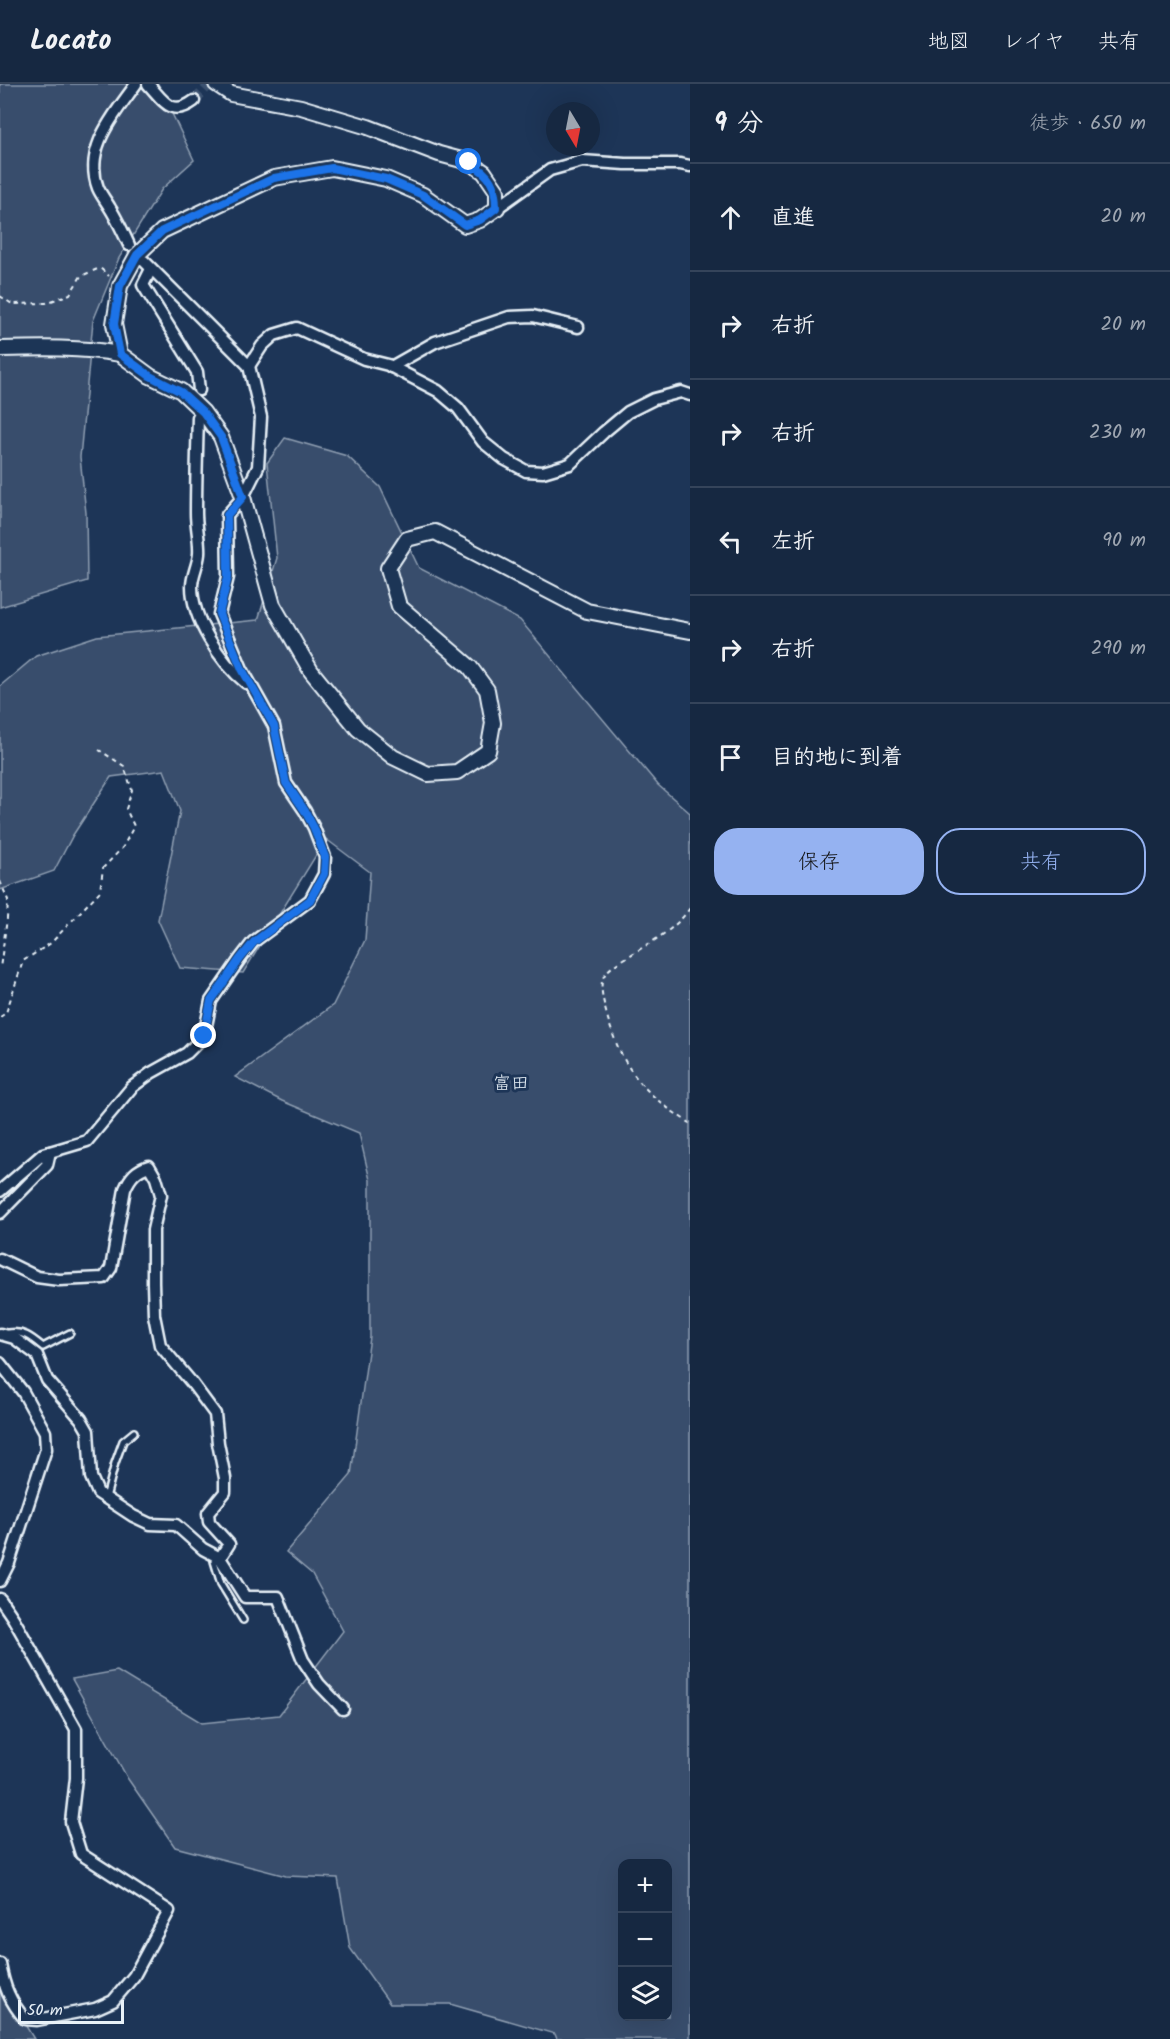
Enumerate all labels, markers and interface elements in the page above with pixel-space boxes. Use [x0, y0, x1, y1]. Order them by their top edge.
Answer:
text: Locato [30, 19, 111, 64]
text: 地図 [928, 26, 970, 59]
text: レイヤ [1003, 26, 1065, 59]
text: 共有 [1098, 26, 1140, 59]
north arrow [546, 102, 600, 156]
text: 9 分 [714, 103, 763, 145]
text: 徒歩 · 650 m [1029, 108, 1146, 140]
route start [455, 148, 481, 174]
icon: ahead [714, 201, 747, 234]
text: 直進 [771, 201, 815, 236]
text: 20 m [1100, 201, 1146, 233]
icon: right [714, 309, 747, 342]
text: 右折 [771, 309, 815, 344]
text: 20 m [1100, 309, 1146, 341]
icon: right [714, 417, 747, 450]
text: 右折 [771, 417, 815, 452]
text: 230 m [1089, 417, 1146, 449]
icon: left [714, 525, 747, 558]
text: 左折 [771, 525, 815, 560]
text: 90 m [1102, 525, 1146, 557]
icon: right [714, 633, 747, 666]
text: 右折 [771, 633, 815, 668]
text: 290 m [1091, 633, 1146, 665]
icon: arrive [714, 741, 747, 774]
text: 目的地に到着 [771, 741, 903, 776]
button: 保存 [714, 828, 924, 895]
button: 共有 [936, 828, 1146, 895]
route end [190, 1022, 216, 1048]
district label: 富田 [493, 1070, 529, 1099]
map controls [618, 1859, 672, 2021]
button: + [618, 1859, 672, 1913]
button: − [618, 1913, 672, 1967]
button: layers [618, 1967, 672, 2021]
scale bar [18, 1997, 124, 2024]
text: 50 m [27, 1998, 63, 2023]

